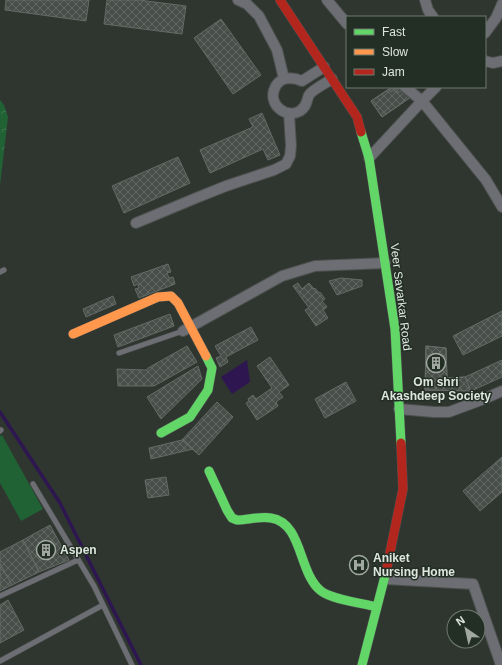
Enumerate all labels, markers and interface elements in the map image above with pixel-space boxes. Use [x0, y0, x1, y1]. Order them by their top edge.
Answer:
legend [346, 16, 486, 88]
text: Fast [382, 25, 406, 39]
text: Slow [382, 45, 408, 59]
text: Jam [382, 65, 405, 79]
street label: Veer Savarkar Road [387, 243, 415, 351]
building icon: Om shri Akashdeep Society [425, 352, 447, 374]
place label: Om shri Akashdeep Society [381, 375, 491, 403]
building icon: Aspen [35, 539, 57, 561]
place label: Aspen [60, 543, 97, 557]
place label: Aniket Nursing Home [373, 551, 455, 579]
hospital icon: Aniket Nursing Home [348, 554, 370, 576]
north arrow [446, 609, 486, 649]
text: N [454, 613, 467, 628]

